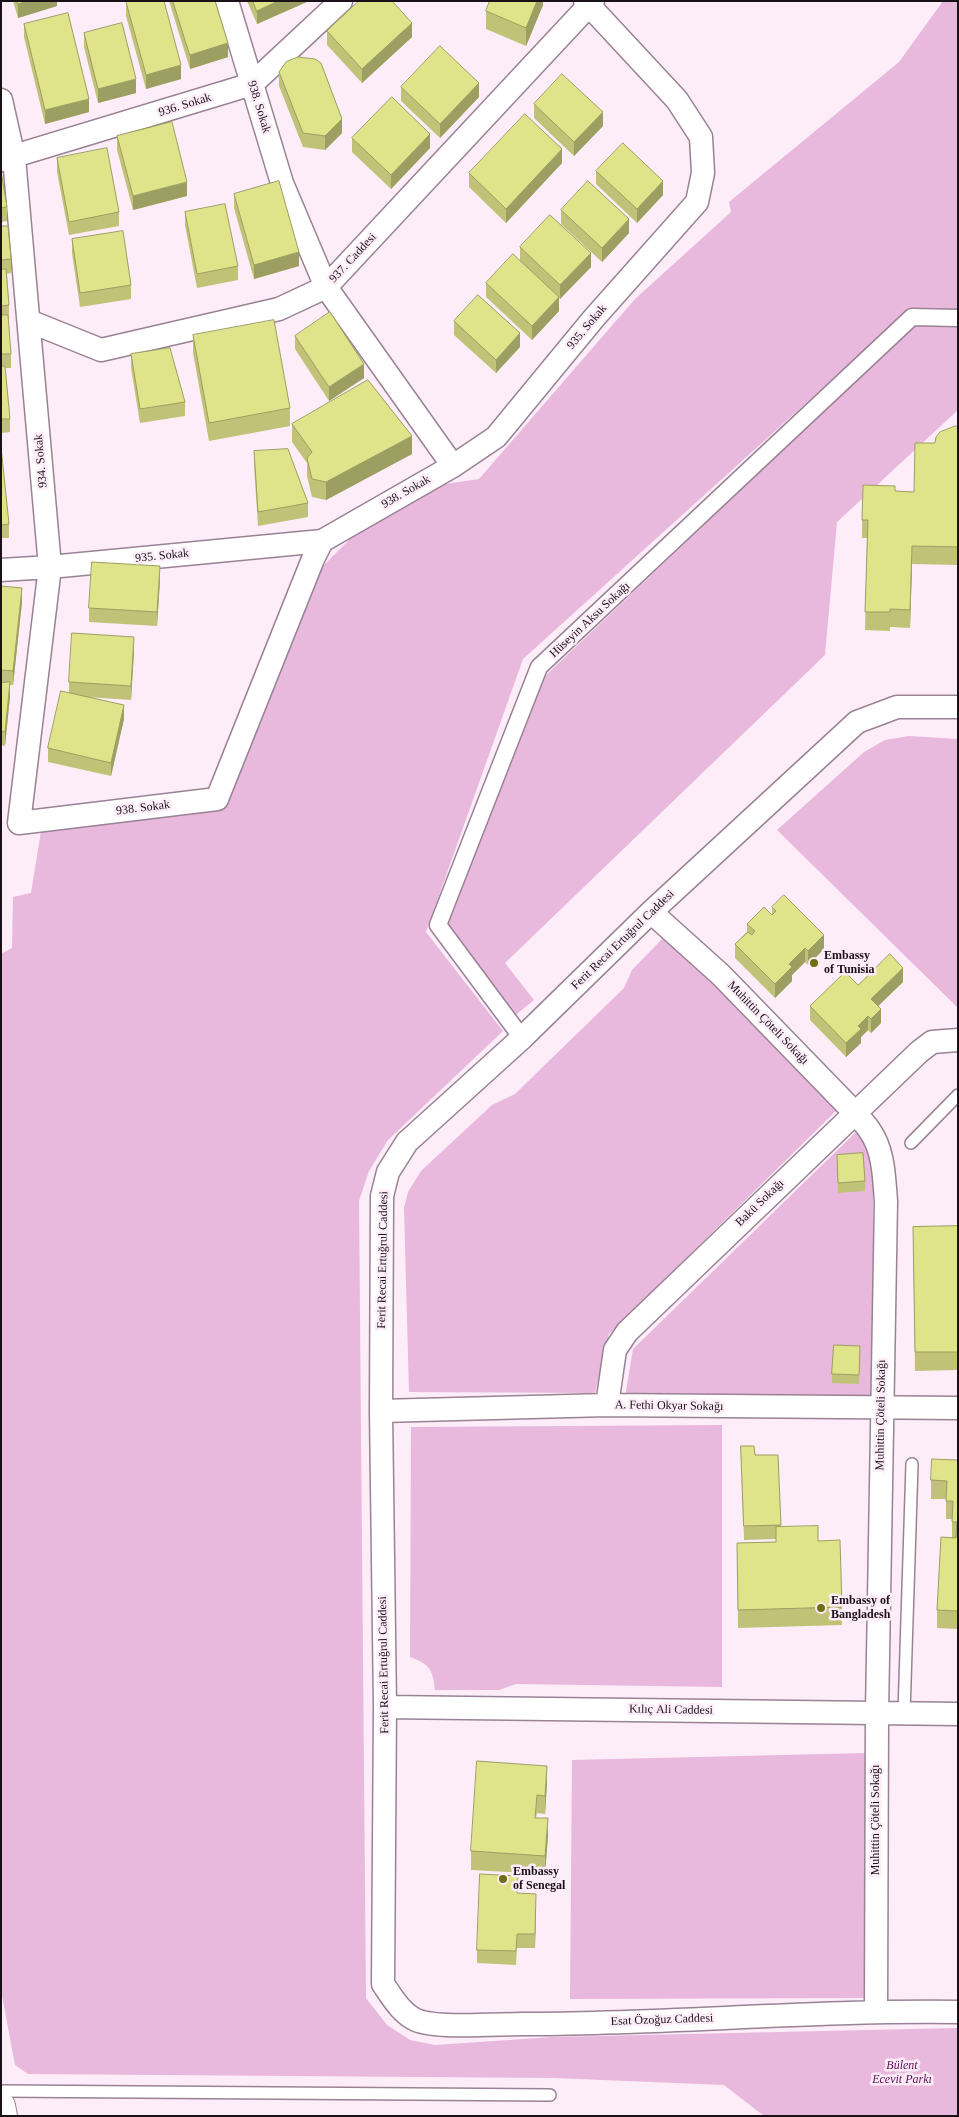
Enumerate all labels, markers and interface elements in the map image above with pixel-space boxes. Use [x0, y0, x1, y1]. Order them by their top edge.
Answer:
street label: 938. Sokak [244, 79, 274, 135]
street label: 936. Sokak [157, 90, 213, 120]
street label: 937. Caddesi [326, 230, 380, 286]
street label: 935. Sokak [564, 302, 610, 352]
street label: 934. Sokak [31, 433, 51, 489]
street label: 938. Sokak [379, 472, 433, 512]
street label: 935. Sokak [134, 546, 190, 566]
street label: Hüseyin Aksu Sokağı [547, 579, 633, 661]
street label: 938. Sokak [115, 798, 171, 818]
street label: Ferit Recai Ertuğrul Caddesi [568, 887, 678, 993]
place label: Embassy of Tunisia [824, 949, 875, 977]
marker: Embassy of Tunisia [808, 957, 820, 969]
street label: Muhittin Çöteli Sokağı [724, 978, 812, 1068]
street label: Bakü Sokağı [733, 1176, 787, 1230]
street label: Ferit Recai Ertuğrul Caddesi [375, 1191, 391, 1329]
street label: Muhittin Çöteli Sokağı [873, 1360, 889, 1470]
street label: A. Fethi Okyar Sokağı [615, 1398, 723, 1414]
place label: Embassy of Bangladesh [831, 1594, 890, 1622]
street label: Ferit Recai Ertuğrul Caddesi [376, 1596, 392, 1734]
marker: Embassy of Bangladesh [815, 1602, 827, 1614]
street label: Kılıç Ali Caddesi [629, 1702, 713, 1718]
street label: Muhittin Çöteli Sokağı [869, 1765, 883, 1875]
place label: Embassy of Senegal [513, 1865, 565, 1893]
marker: Embassy of Senegal [497, 1873, 509, 1885]
street label: Esat Özoğuz Caddesi [610, 2011, 714, 2029]
park label: Bülent Ecevit Parkı [872, 2059, 932, 2087]

